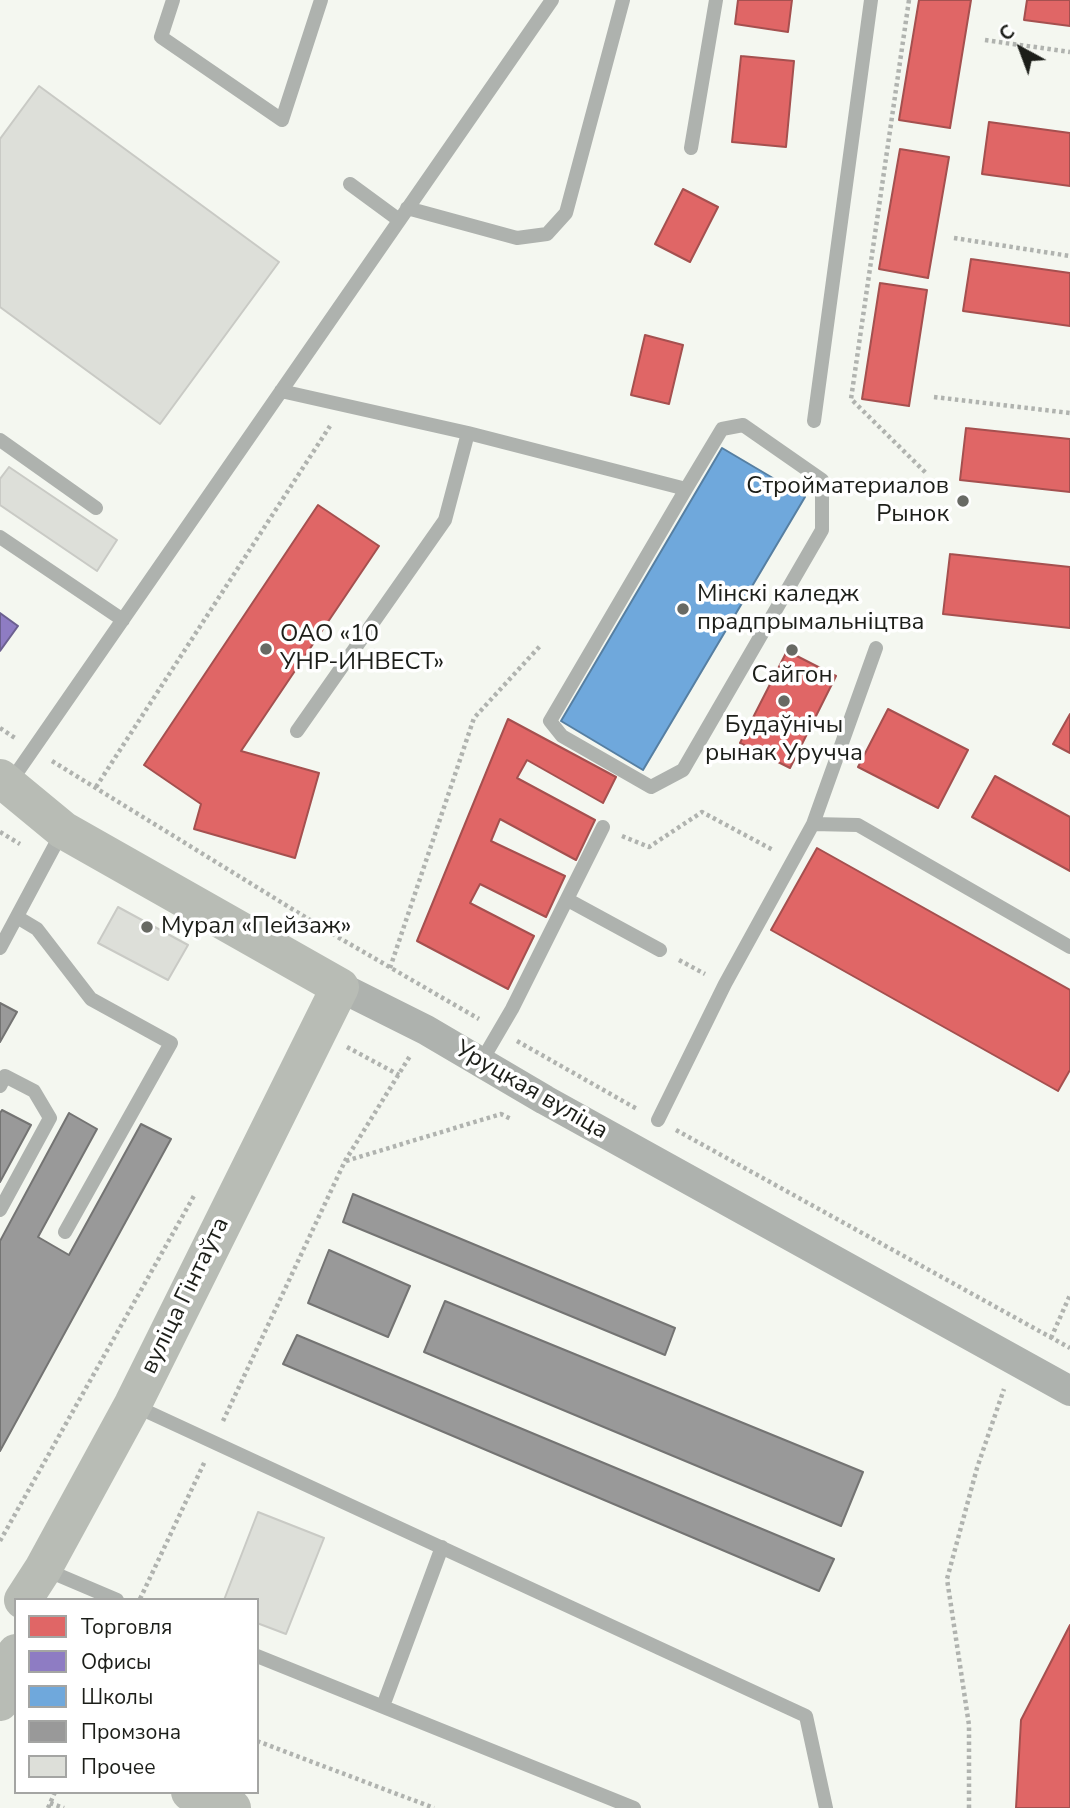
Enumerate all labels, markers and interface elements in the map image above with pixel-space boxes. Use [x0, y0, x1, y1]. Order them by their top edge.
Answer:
north arrow [986, 14, 1056, 84]
text: С [994, 19, 1021, 47]
place label: Стройматериалов Рынок [746, 473, 949, 529]
marker: Стройматериалов Рынок [955, 493, 971, 509]
place label: Мінскі каледж прадпрымальніцтва [697, 581, 925, 637]
marker: Мінскі каледж прадпрымальніцтва [675, 601, 691, 617]
place label: ОАО «10 УНР-ИНВЕСТ» [280, 621, 444, 677]
marker: ОАО «10 УНР-ИНВЕСТ» [258, 641, 274, 657]
marker: Сайгон [784, 642, 800, 658]
place label: Сайгон [752, 662, 832, 690]
marker: Будаўнічы рынак Уручча [776, 693, 792, 709]
place label: Будаўнічы рынак Уручча [705, 712, 863, 768]
place label: Мурал «Пейзаж» [161, 913, 351, 941]
marker: Мурал «Пейзаж» [139, 919, 155, 935]
street label: Уруцкая вуліца [449, 1036, 613, 1146]
street label: вуліца Гінтаўта [136, 1213, 236, 1379]
legend [14, 1598, 259, 1794]
text: Торговля [81, 1613, 172, 1641]
text: Офисы [81, 1648, 151, 1676]
text: Школы [81, 1683, 153, 1711]
text: Промзона [81, 1718, 181, 1746]
text: Прочее [81, 1753, 156, 1781]

